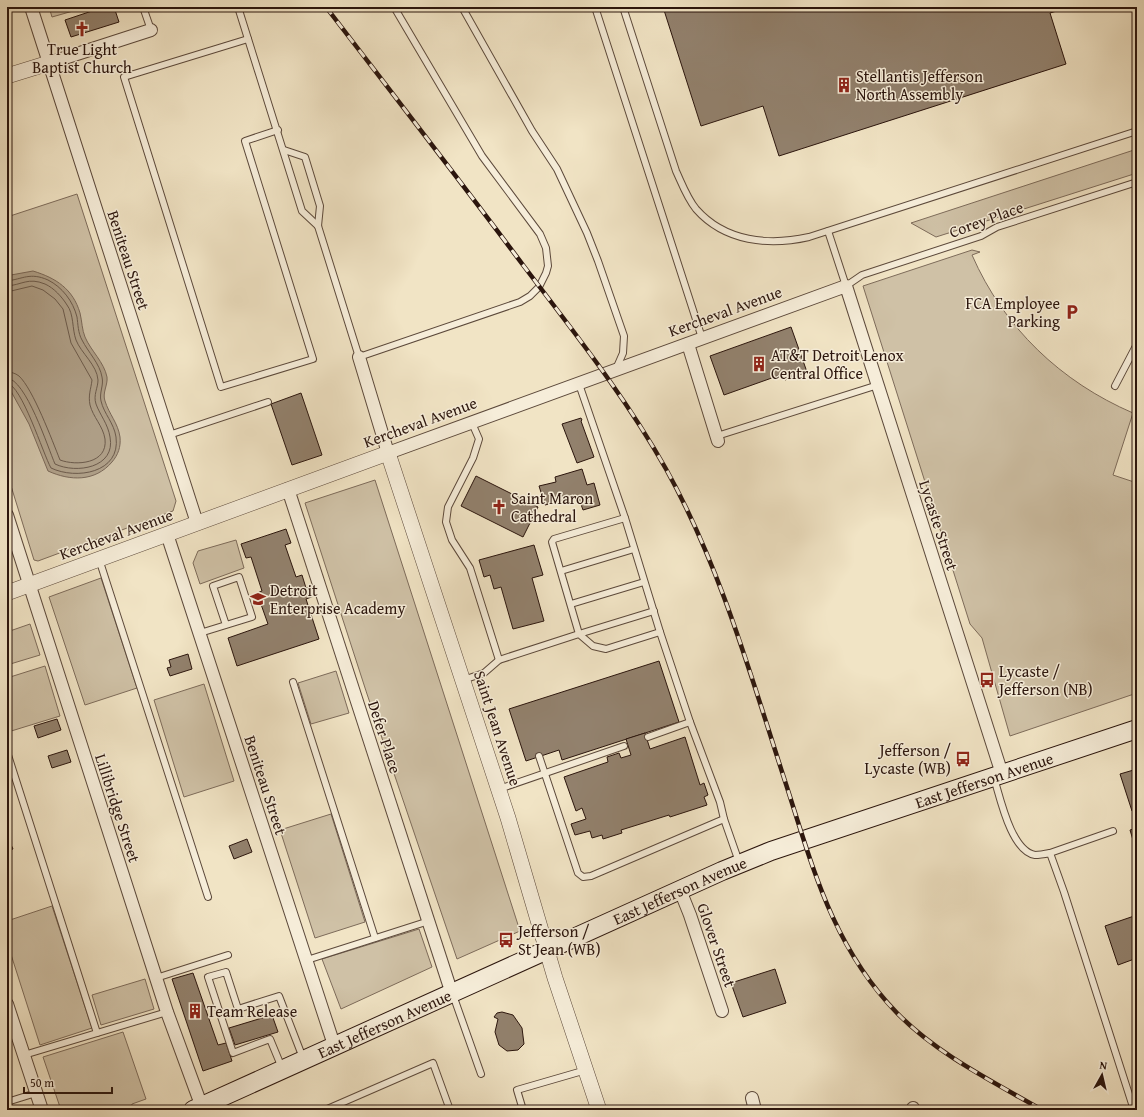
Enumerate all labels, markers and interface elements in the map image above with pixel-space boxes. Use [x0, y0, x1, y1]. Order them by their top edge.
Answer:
church icon: True Light Baptist Church [73, 20, 91, 38]
place label: True Light Baptist Church [32, 37, 132, 79]
place label: Stellantis Jefferson North Assembly [856, 64, 983, 106]
building icon: Stellantis Jefferson North Assembly [835, 76, 853, 94]
street label: Corey Place [945, 194, 1027, 244]
street label: Beniteau Street [102, 207, 157, 313]
street label: Kercheval Avenue [665, 279, 785, 343]
place label: FCA Employee Parking [966, 291, 1060, 333]
parking icon: FCA Employee Parking [1063, 303, 1081, 321]
place label: AT&T Detroit Lenox Central Office [771, 343, 904, 385]
building icon: AT&T Detroit Lenox Central Office [750, 355, 768, 373]
street label: Kercheval Avenue [360, 390, 480, 454]
street label: Lycaste Street [913, 477, 965, 574]
place label: Saint Maron Cathedral [511, 486, 593, 528]
church icon: Saint Maron Cathedral [490, 498, 508, 516]
street label: Kercheval Avenue [56, 502, 176, 566]
place label: Detroit Enterprise Academy [270, 578, 405, 620]
school or university icon: Detroit Enterprise Academy [249, 590, 267, 608]
place label: Lycaste / Jefferson (NB) [997, 659, 1093, 701]
street label: Saint Jean Avenue [468, 667, 528, 789]
bus stop icon: Lycaste / Jefferson (NB) [978, 671, 996, 689]
street label: Defer Place [362, 698, 408, 776]
street label: Beniteau Street [239, 732, 294, 838]
place label: Jefferson / Lycaste (WB) [865, 738, 951, 780]
street label: East Jefferson Avenue [912, 746, 1056, 814]
street label: Lillibridge Street [89, 750, 147, 866]
bus stop icon: Jefferson / Lycaste (WB) [954, 750, 972, 768]
street label: East Jefferson Avenue [609, 850, 750, 931]
street label: Glover Street [691, 900, 743, 991]
place label: Jefferson / St Jean (WB) [516, 919, 601, 961]
bus stop icon: Jefferson / St Jean (WB) [497, 931, 515, 949]
street label: East Jefferson Avenue [314, 983, 455, 1064]
place label: Team Release [207, 999, 297, 1023]
building icon: Team Release [186, 1002, 204, 1020]
north arrow [1082, 1055, 1122, 1095]
text: N [1099, 1057, 1109, 1074]
scale bar [24, 1069, 112, 1095]
text: 50 m [30, 1074, 54, 1091]

